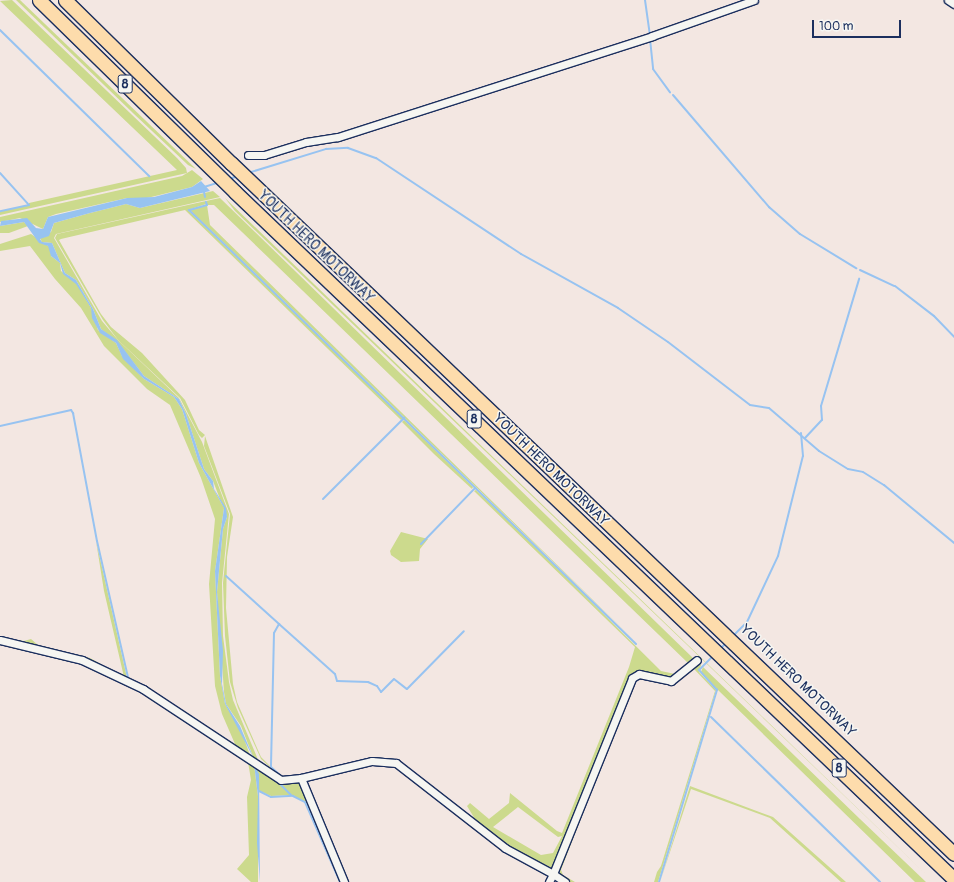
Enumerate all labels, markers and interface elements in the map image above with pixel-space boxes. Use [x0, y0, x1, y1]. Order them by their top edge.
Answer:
scale bar [814, 12, 903, 38]
text: 100 m [819, 19, 853, 34]
road number: 8 [117, 73, 133, 95]
street label: YOUTH HERO MOTORWAY [255, 187, 377, 307]
road number: 8 [466, 408, 482, 430]
street label: YOUTH HERO MOTORWAY [490, 410, 612, 530]
street label: YOUTH HERO MOTORWAY [737, 621, 859, 741]
road number: 8 [831, 757, 847, 779]

